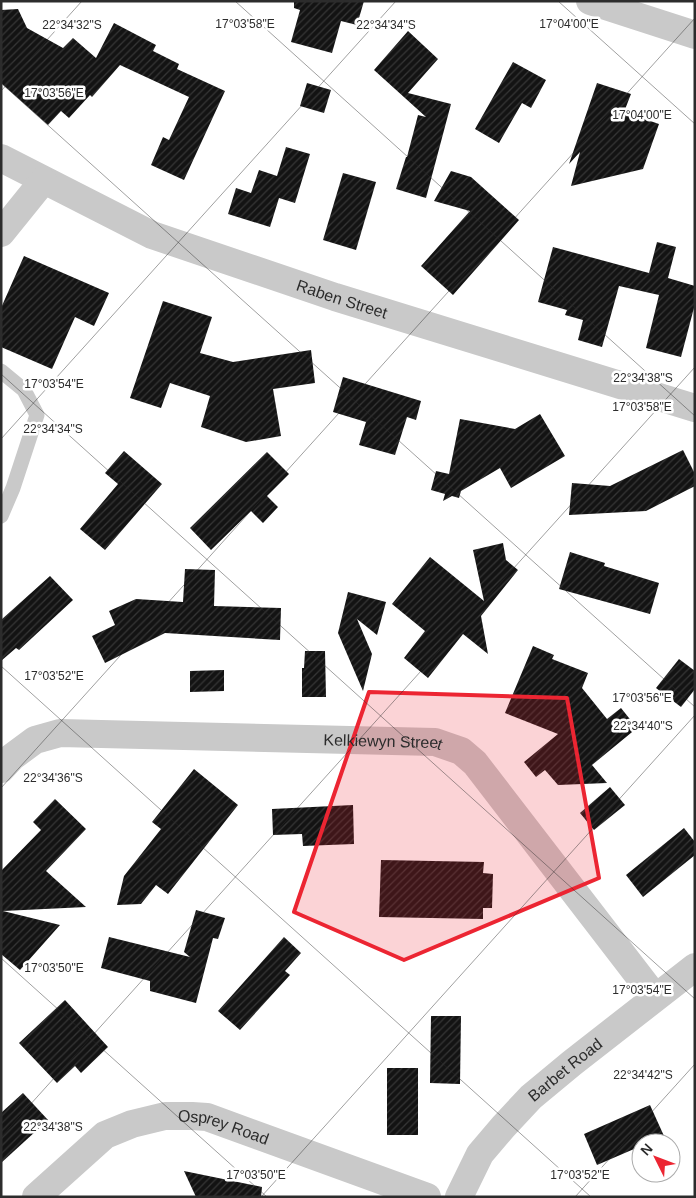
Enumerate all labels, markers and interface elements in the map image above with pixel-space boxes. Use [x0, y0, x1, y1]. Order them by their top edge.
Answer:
text: 17°03'58"E [215, 17, 275, 31]
text: 17°04'00"E [539, 17, 599, 31]
text: 22°34'32"S [42, 18, 102, 32]
text: 22°34'34"S [356, 18, 416, 32]
text: 17°03'56"E [24, 86, 84, 100]
text: 17°04'00"E [612, 108, 672, 122]
street label: Raben Street [294, 276, 390, 321]
text: 22°34'38"S [613, 371, 673, 385]
text: 17°03'54"E [24, 377, 84, 391]
text: 17°03'58"E [612, 400, 672, 414]
text: 22°34'34"S [23, 422, 83, 436]
text: 17°03'52"E [24, 669, 84, 683]
text: 17°03'56"E [612, 691, 672, 705]
text: 22°34'40"S [613, 719, 673, 733]
street label: Kelkiewyn Street [323, 731, 446, 753]
text: 22°34'36"S [23, 771, 83, 785]
text: 17°03'50"E [24, 961, 84, 975]
text: 17°03'54"E [612, 983, 672, 997]
street label: Barbet Road [525, 1035, 605, 1104]
text: 22°34'42"S [613, 1068, 673, 1082]
street label: Osprey Road [178, 1107, 271, 1147]
text: 22°34'38"S [23, 1120, 83, 1134]
north arrow [631, 1133, 681, 1183]
text: N [637, 1140, 656, 1158]
text: 17°03'50"E [226, 1168, 286, 1182]
text: 17°03'52"E [550, 1168, 610, 1182]

